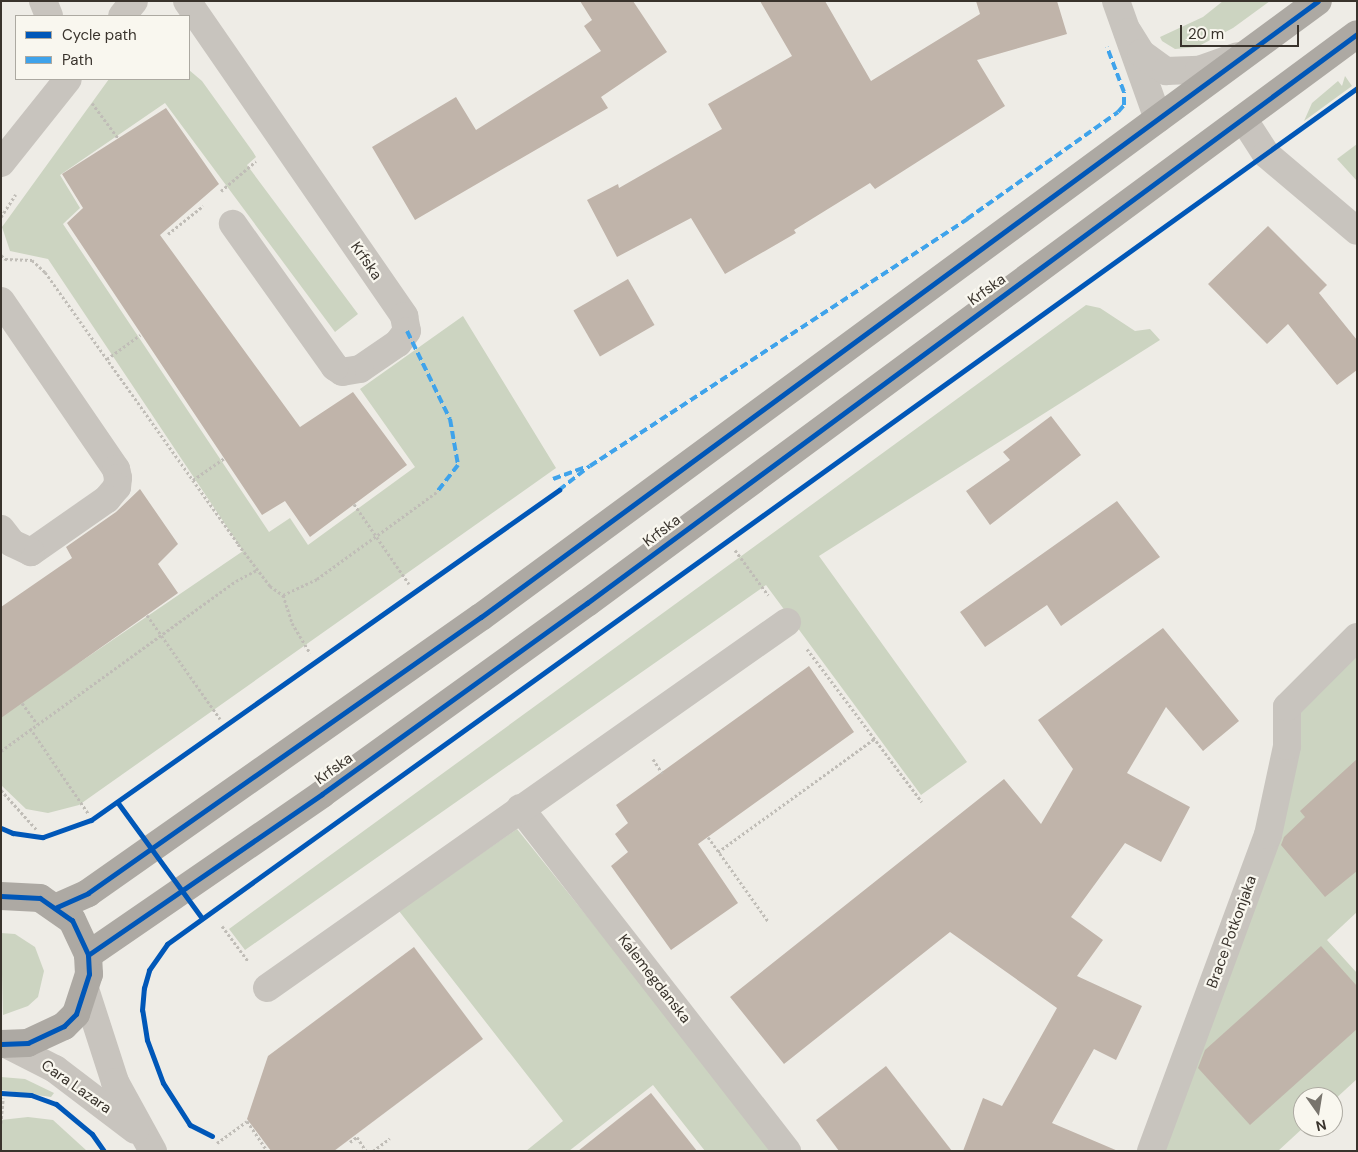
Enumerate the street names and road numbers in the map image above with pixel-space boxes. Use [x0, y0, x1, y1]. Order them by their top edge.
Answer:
street label: Krfska [346, 239, 386, 283]
street label: Krfska [965, 270, 1009, 310]
street label: Krfska [640, 511, 684, 551]
street label: Krfska [312, 749, 356, 789]
street label: Brace Potkonjaka [1203, 873, 1261, 991]
street label: Kalemegdanska [614, 931, 694, 1027]
street label: Cara Lazara [37, 1056, 115, 1118]

